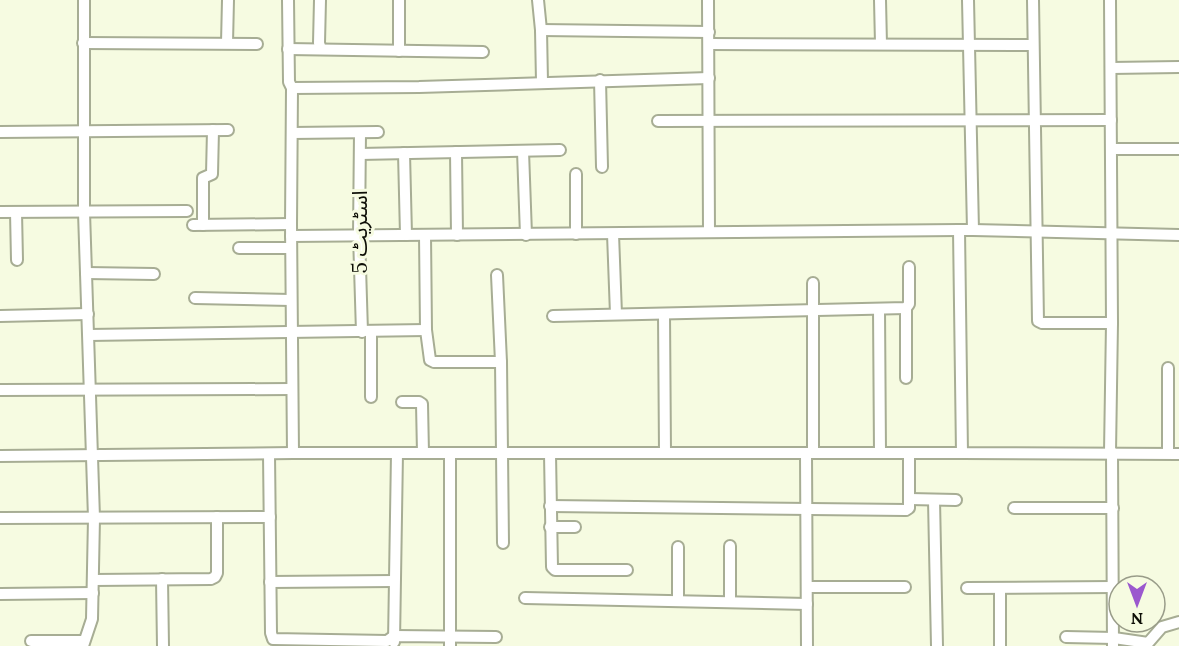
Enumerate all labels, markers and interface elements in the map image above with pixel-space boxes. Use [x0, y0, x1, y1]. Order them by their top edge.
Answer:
street label: اسٹریٹ 5 [346, 190, 373, 274]
north arrow [1107, 574, 1167, 634]
text: N [1131, 609, 1143, 629]

